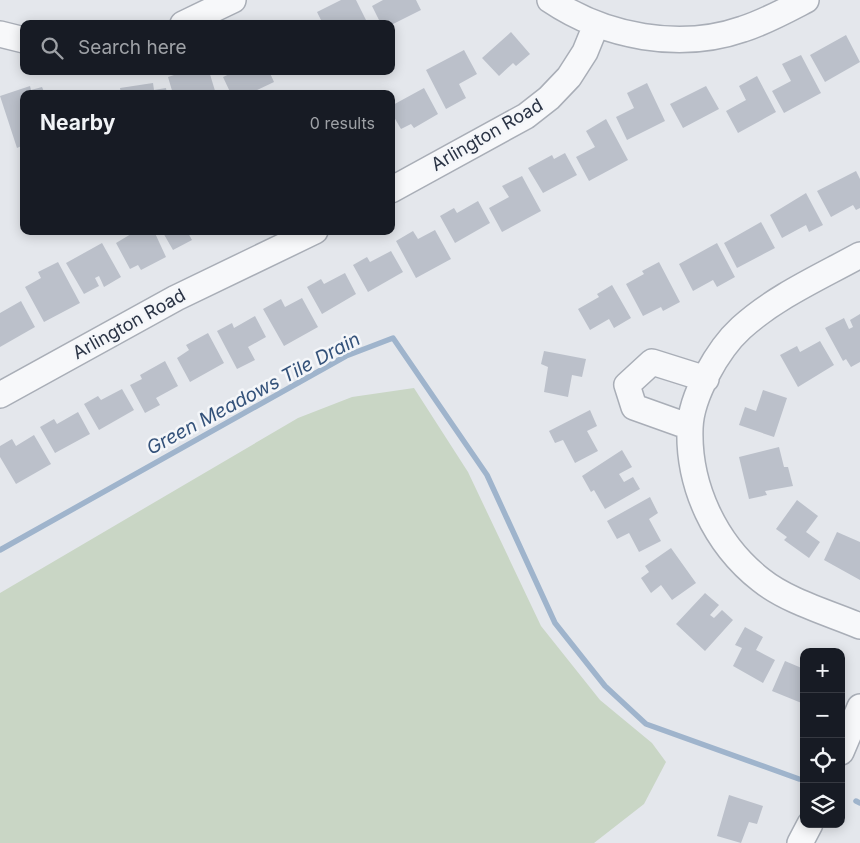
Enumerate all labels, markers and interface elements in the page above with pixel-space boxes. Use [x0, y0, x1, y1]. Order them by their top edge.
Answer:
search box [20, 20, 395, 75]
icon: search [38, 34, 66, 62]
text: Search here [78, 36, 187, 59]
street label: Arlington Road [427, 94, 546, 175]
text: Nearby [40, 110, 115, 135]
text: 0 results [310, 113, 375, 133]
street label: Arlington Road [69, 284, 189, 363]
water label: Green Meadows Tile Drain [142, 327, 364, 460]
map controls [800, 648, 845, 828]
button: + [800, 648, 845, 693]
button: − [800, 693, 845, 738]
button: locate [800, 738, 845, 783]
button: layers [800, 783, 845, 828]

